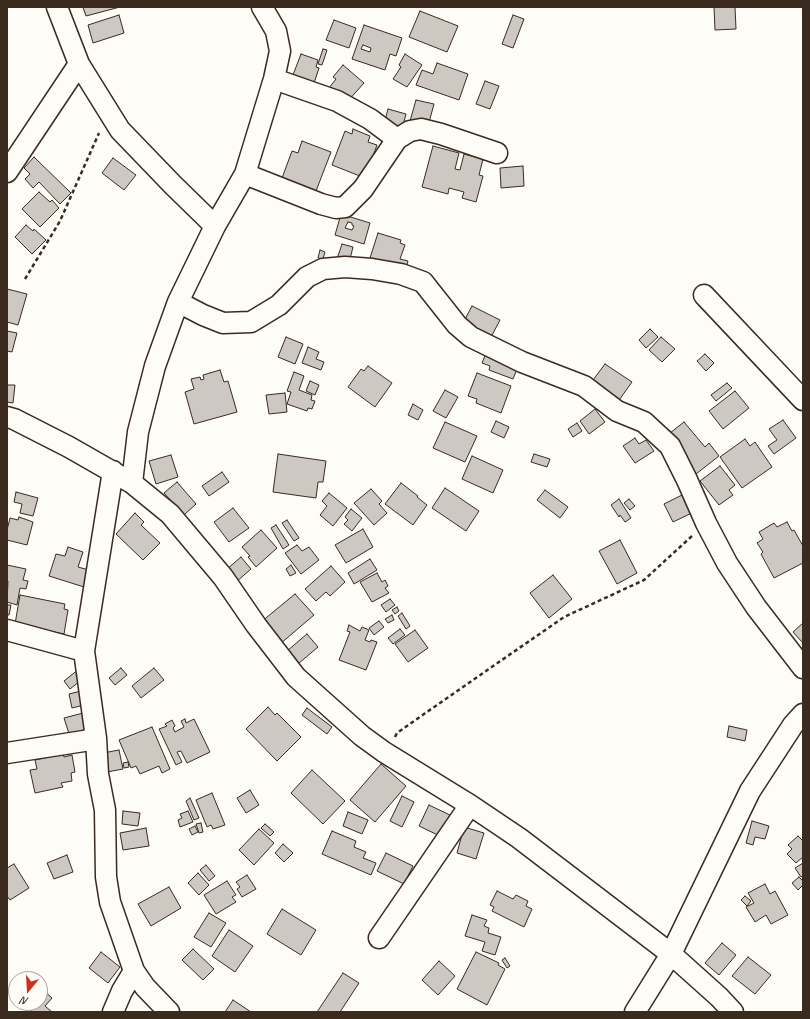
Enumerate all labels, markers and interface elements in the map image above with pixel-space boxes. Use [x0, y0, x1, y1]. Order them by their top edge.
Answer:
north arrow [8, 971, 48, 1011]
text: N [19, 994, 30, 1009]

